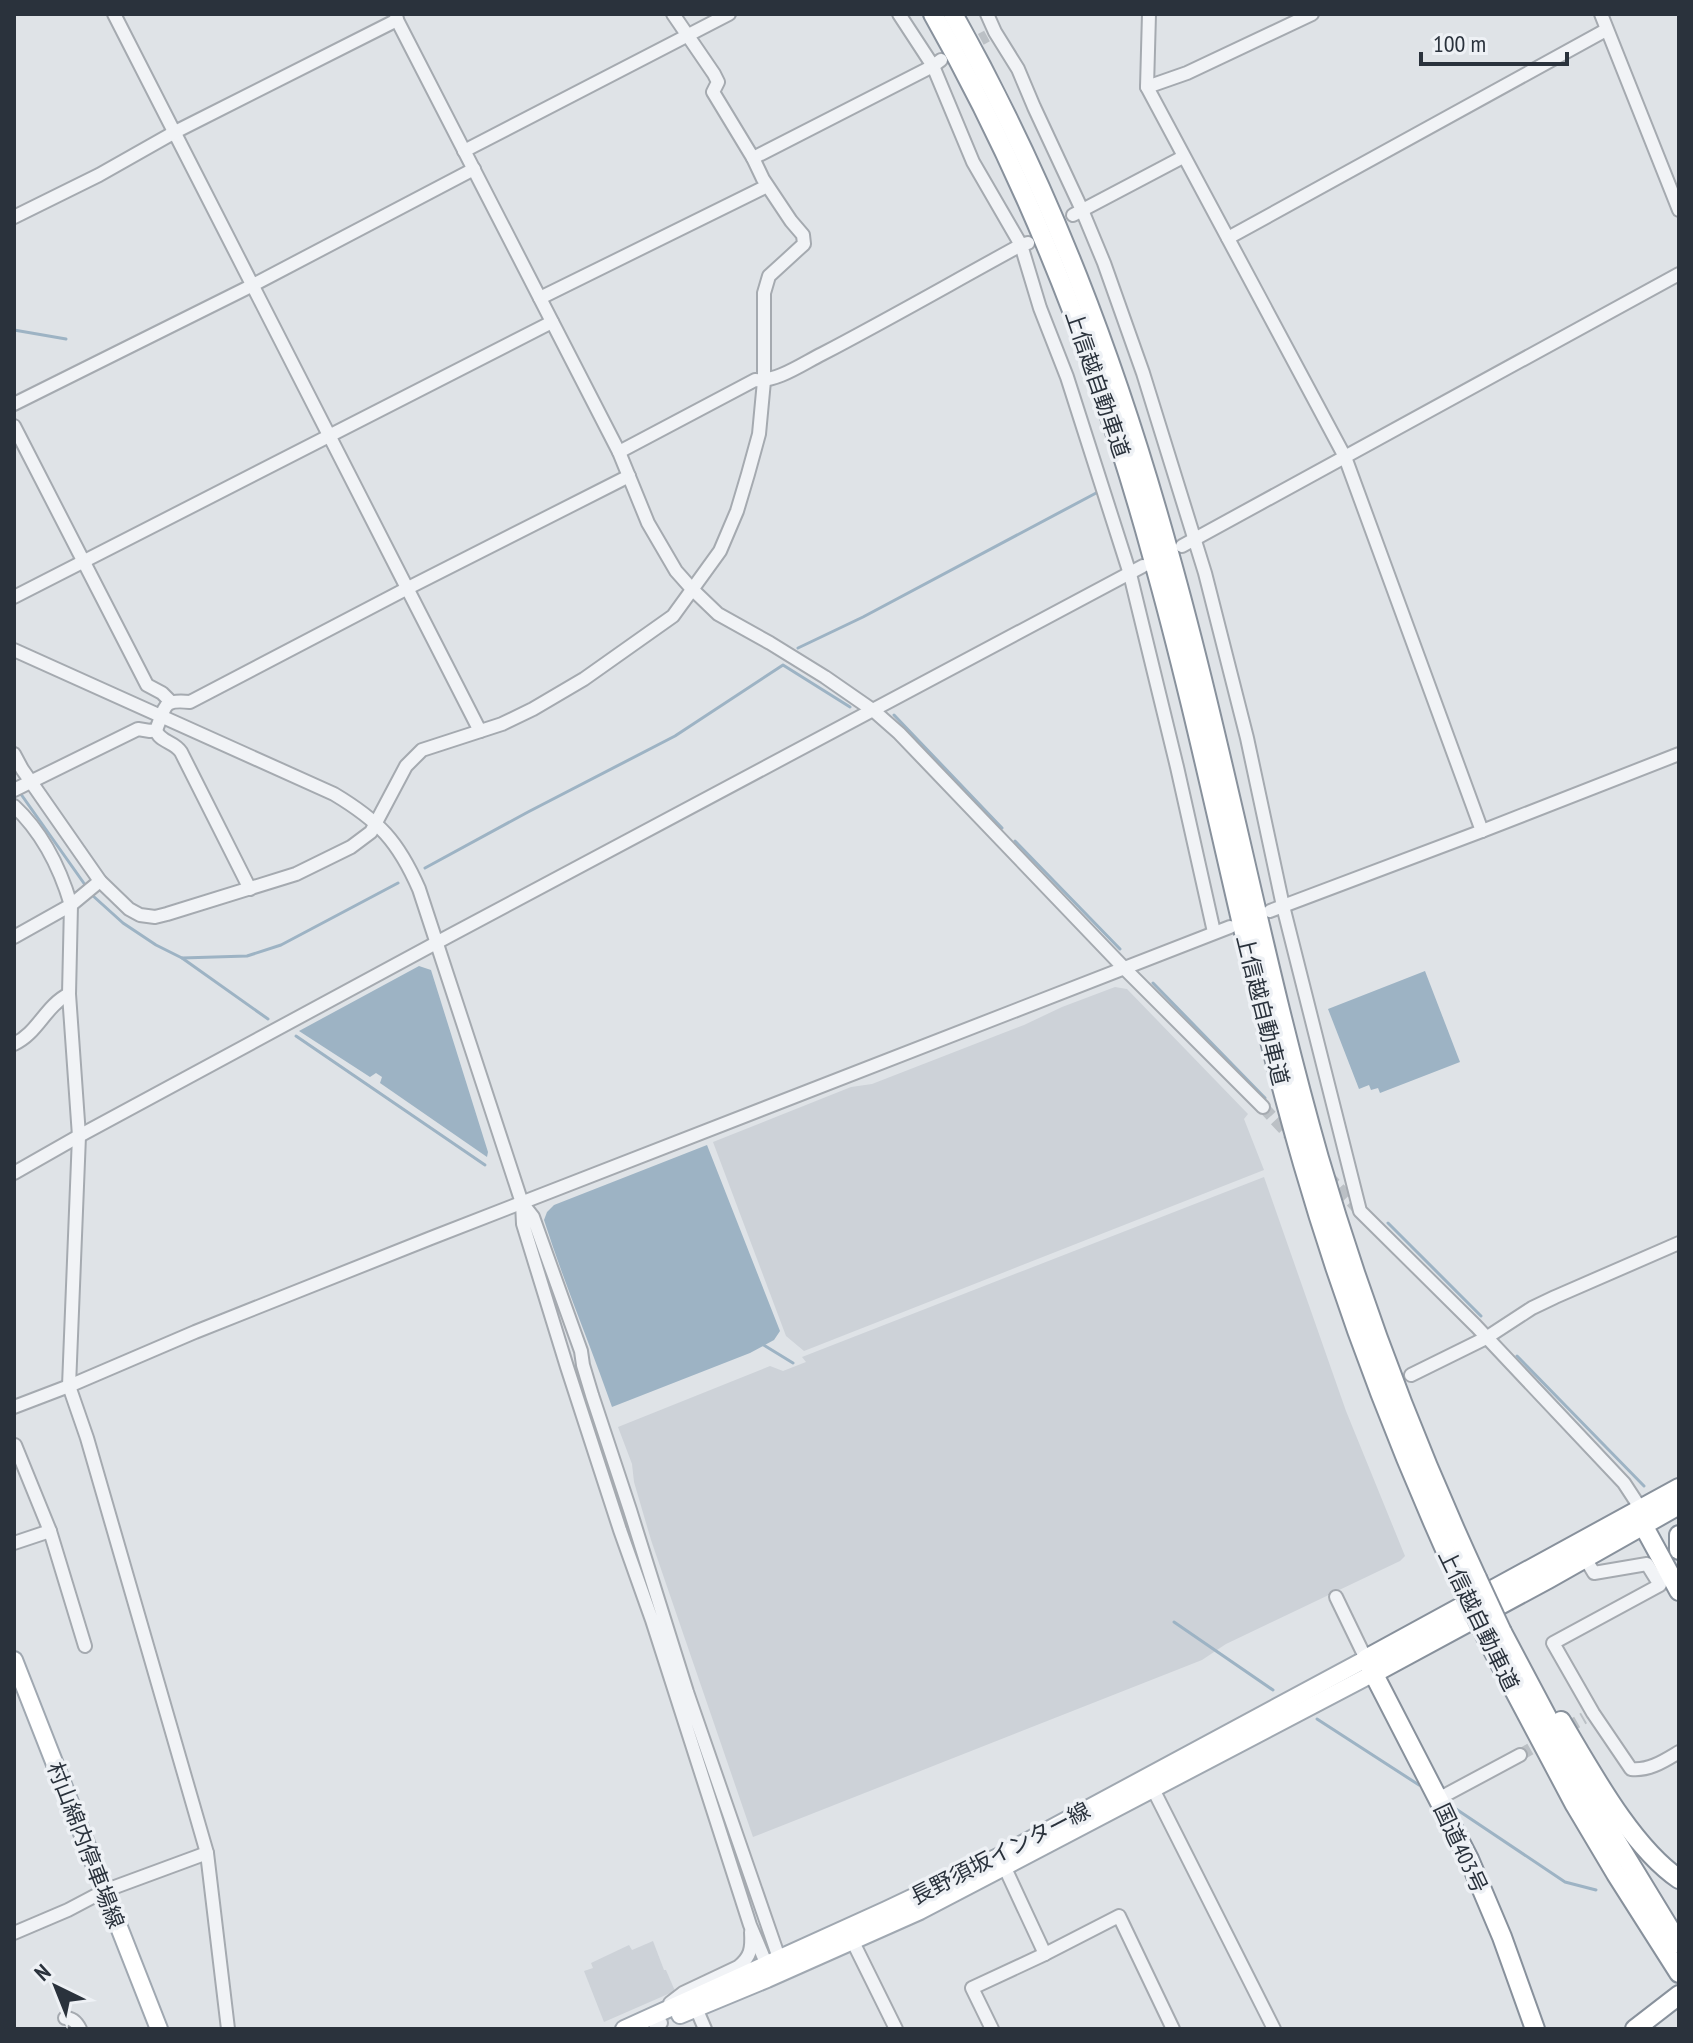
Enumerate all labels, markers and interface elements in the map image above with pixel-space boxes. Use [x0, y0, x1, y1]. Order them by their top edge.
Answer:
scale bar [1421, 16, 1567, 66]
text: 100 m [1433, 28, 1486, 59]
street label: 上信越自動車道 [1060, 307, 1136, 461]
street label: 上信越自動車道 [1231, 932, 1295, 1088]
street label: 上信越自動車道 [1433, 1545, 1525, 1695]
street label: 村山綿内停車場線 [41, 1758, 131, 1932]
street label: 長野須坂インター線 [905, 1796, 1095, 1910]
street label: 国道403号 [1428, 1799, 1494, 1897]
north arrow [16, 1947, 96, 2027]
text: N [28, 1958, 56, 1987]

